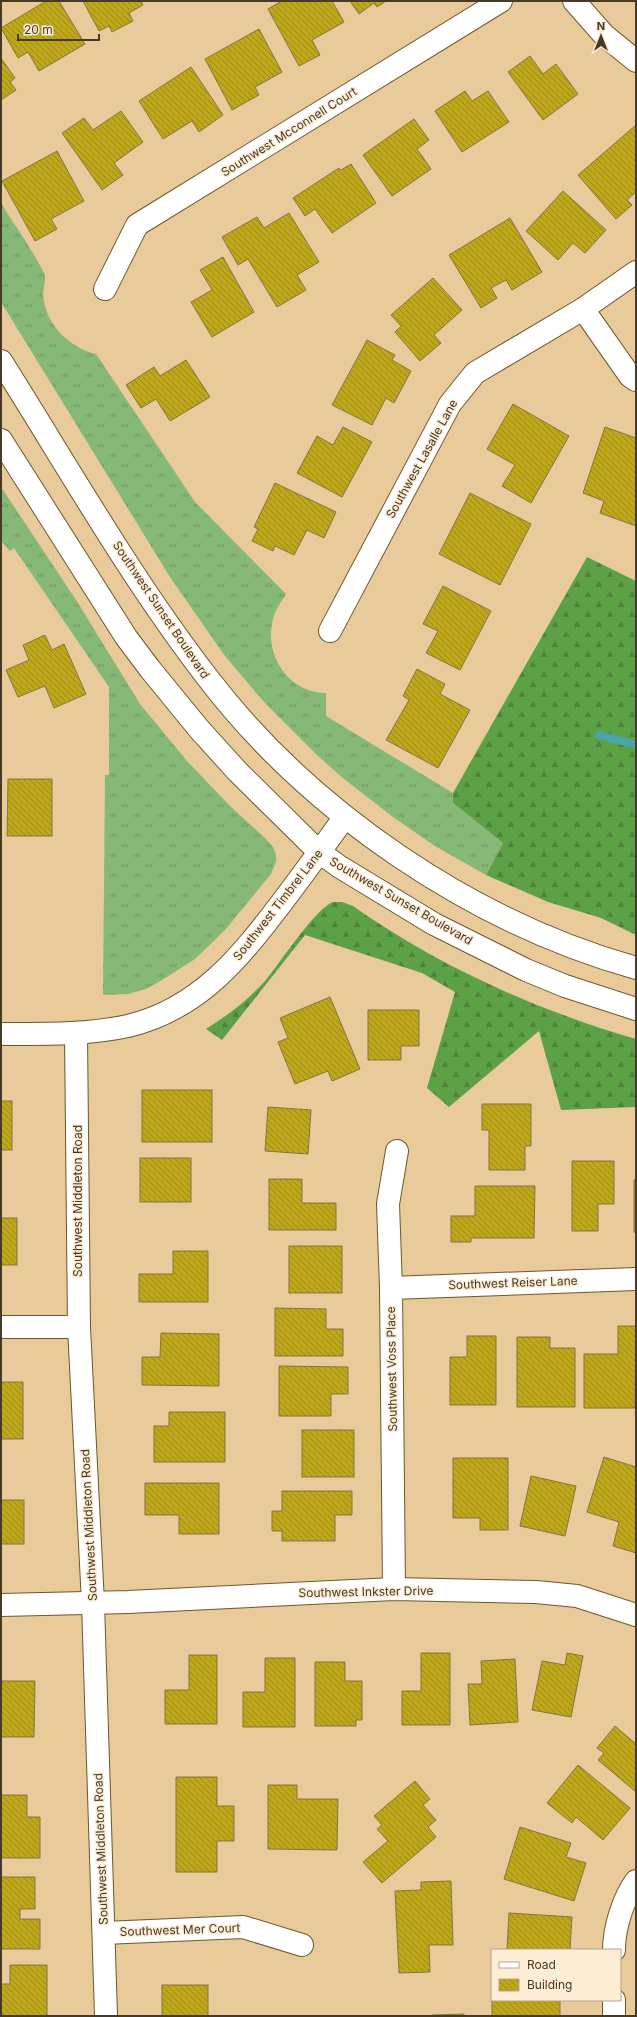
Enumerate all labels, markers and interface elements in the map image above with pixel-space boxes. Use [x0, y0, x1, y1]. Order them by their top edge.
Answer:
scale bar [18, 16, 99, 42]
north arrow [581, 16, 621, 56]
text: N [597, 19, 605, 33]
text: 20 m [24, 22, 53, 37]
street label: Southwest Mcconnell Court [218, 84, 359, 180]
street label: Southwest Lasalle Lane [383, 397, 461, 521]
street label: Southwest Sunset Boulevard [110, 538, 213, 681]
street label: Southwest Timbrel Lane [230, 846, 326, 963]
street label: Southwest Sunset Boulevard [327, 853, 475, 948]
street label: Southwest Middleton Road [70, 1125, 85, 1277]
street label: Southwest Reiser Lane [448, 1273, 578, 1292]
street label: Southwest Voss Place [383, 1306, 400, 1432]
street label: Southwest Middleton Road [77, 1449, 100, 1601]
street label: Southwest Inkster Drive [298, 1583, 434, 1600]
street label: Southwest Middleton Road [90, 1773, 111, 1925]
street label: Southwest Mer Court [119, 1920, 241, 1939]
legend [491, 1949, 621, 2001]
text: Road [527, 1957, 556, 1972]
text: Building [527, 1977, 572, 1992]

